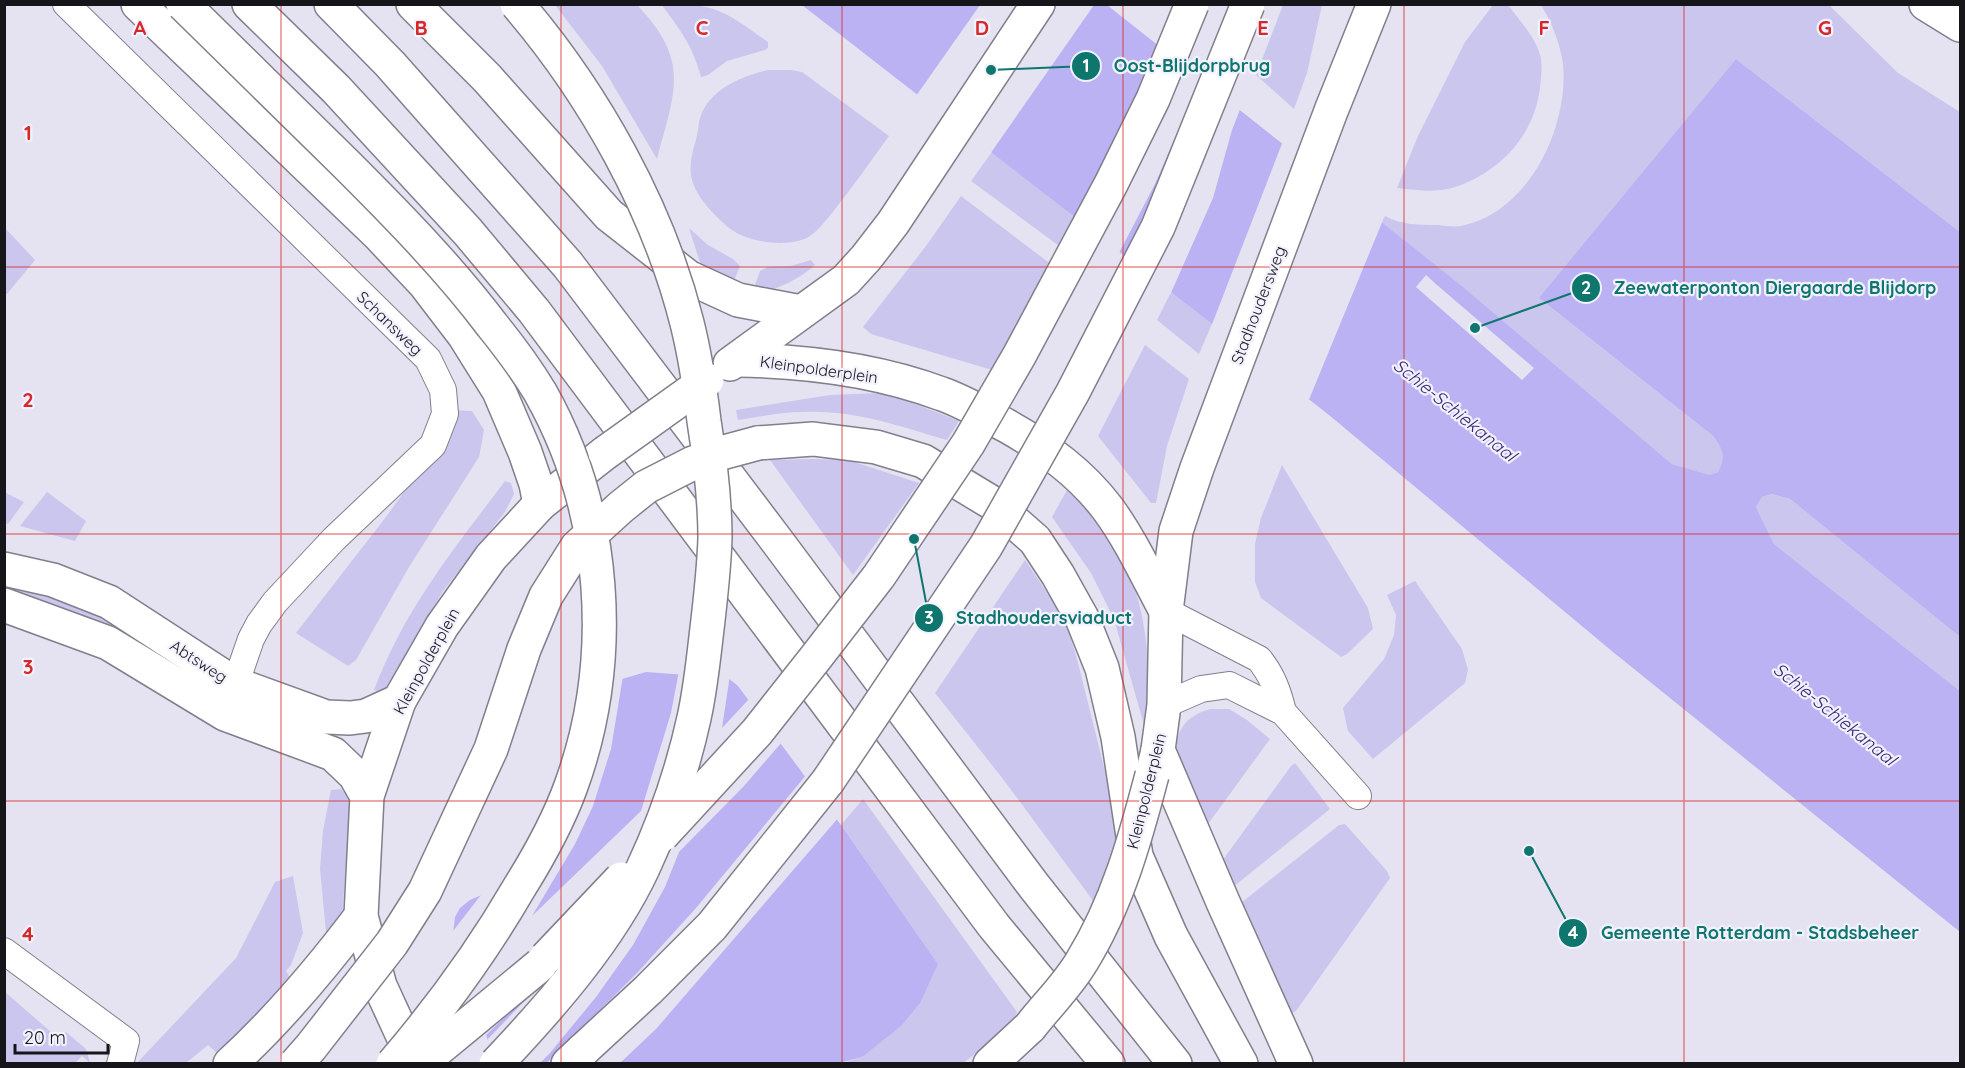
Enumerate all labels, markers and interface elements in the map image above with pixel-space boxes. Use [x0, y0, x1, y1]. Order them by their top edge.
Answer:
text: A [134, 15, 147, 40]
text: B [414, 15, 428, 40]
text: C [696, 15, 709, 40]
text: D [975, 15, 989, 40]
text: E [1257, 15, 1269, 40]
text: F [1538, 15, 1550, 40]
text: G [1818, 15, 1832, 40]
callout: Oost-Blijdorpbrug [1071, 48, 1282, 84]
text: 1 [1082, 54, 1090, 77]
text: Oost-Blijdorpbrug [1114, 54, 1270, 77]
text: 1 [24, 120, 32, 145]
street label: Stadhoudersweg [1226, 243, 1290, 367]
callout: Zeewaterponton Diergaarde Blijdorp [1571, 270, 1948, 306]
text: 2 [1581, 276, 1591, 299]
text: Zeewaterponton Diergaarde Blijdorp [1614, 276, 1936, 299]
street label: Schansweg [353, 287, 427, 359]
street label: Kleinpolderplein [759, 351, 879, 387]
water label: Schie-Schiekanaal [1389, 353, 1523, 468]
text: 2 [22, 387, 34, 412]
callout: Stadhoudersviaduct [914, 600, 1144, 636]
street label: Kleinpolderplein [388, 604, 464, 718]
text: 3 [924, 606, 934, 629]
text: Stadhoudersviaduct [956, 606, 1132, 629]
street label: Abtsweg [167, 635, 231, 687]
text: 3 [23, 654, 33, 679]
water label: Schie-Schiekanaal [1769, 657, 1903, 772]
street label: Kleinpolderplein [1122, 731, 1170, 851]
callout: Gemeente Rotterdam - Stadsbeheer [1558, 915, 1931, 951]
text: 4 [22, 921, 34, 946]
text: 4 [1568, 921, 1579, 944]
text: Gemeente Rotterdam - Stadsbeheer [1601, 921, 1919, 944]
scale bar [15, 1017, 108, 1055]
text: 20 m [24, 1026, 66, 1049]

